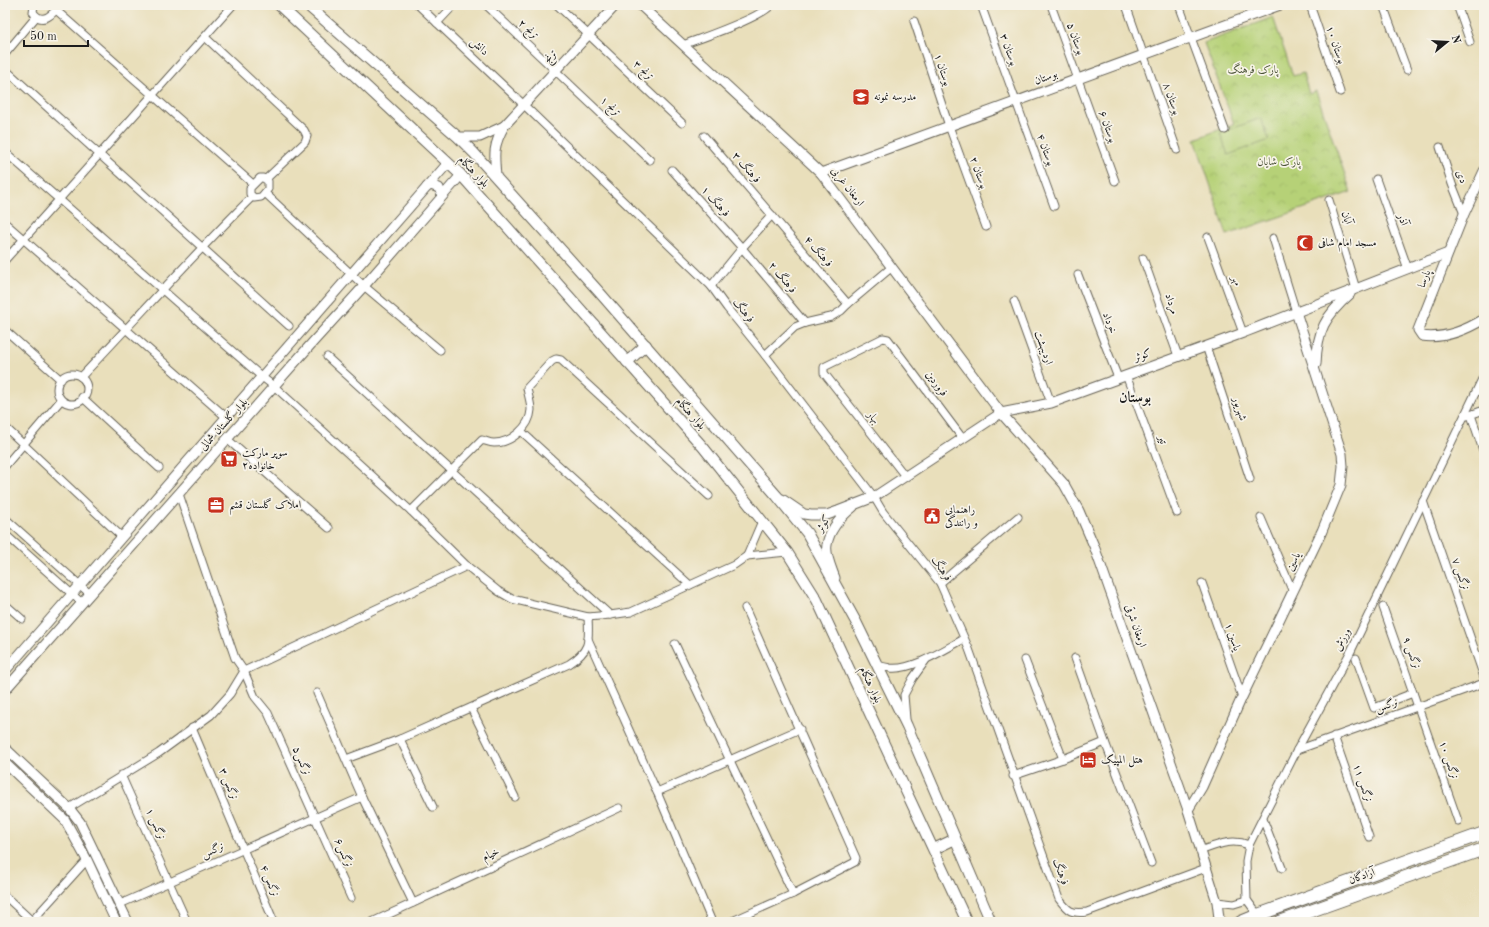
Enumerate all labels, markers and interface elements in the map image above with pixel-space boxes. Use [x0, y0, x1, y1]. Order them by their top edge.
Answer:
street label: ترنج ۲ [514, 17, 541, 43]
scale bar [24, 22, 88, 48]
street label: بوستان ۵ [1064, 22, 1086, 56]
north arrow [1427, 22, 1467, 62]
street label: بوستان ۱۰ [1323, 24, 1347, 66]
text: 50 m [30, 30, 57, 43]
street label: بوستان ۳ [997, 33, 1019, 67]
text: N [1449, 34, 1462, 46]
street label: دانش [467, 36, 490, 59]
street label: ترنج [542, 48, 561, 67]
street label: بوستان ۱ [932, 53, 952, 87]
street label: ترنج ۳ [629, 58, 656, 84]
park label: پارک فرهنگ [1228, 62, 1279, 77]
street label: بوستان [1033, 69, 1059, 87]
street label: بوستان ۸ [1160, 82, 1182, 116]
school or university icon: مدرسه نمونه [851, 87, 871, 107]
place label: مدرسه نمونه [874, 92, 916, 103]
street label: ترنج ۱ [596, 94, 623, 120]
street label: بوستان ۶ [1096, 110, 1118, 144]
street label: بوستان ۴ [1034, 133, 1056, 167]
street label: فرهنگ ۳ [729, 149, 764, 186]
street label: بلوار هنگام [453, 152, 493, 192]
street label: بوستان ۲ [967, 156, 989, 190]
park label: پارک شایان [1257, 156, 1302, 169]
street label: ارمغان غربی [828, 165, 866, 209]
street label: دی [1454, 169, 1468, 185]
street label: فرهنگ ۱ [698, 183, 734, 220]
street label: آبان [1339, 209, 1357, 227]
street label: آذر [1395, 211, 1412, 229]
street label: فرهنگ ۴ [801, 233, 836, 270]
mosque icon: مسجد امام شافی [1295, 233, 1315, 253]
place label: مسجد امام شافی [1318, 237, 1377, 252]
street label: فرهنگ ۲ [765, 258, 800, 296]
street label: پارسا [1417, 268, 1435, 290]
street label: مهر [1228, 274, 1243, 288]
street label: مرداد [1161, 292, 1180, 316]
street label: فرهنگ [729, 295, 758, 326]
street label: خرداد [1100, 311, 1118, 335]
street label: اردیبهشت [1031, 330, 1054, 367]
street label: کوثر [1132, 347, 1153, 365]
street label: فروردین [922, 369, 949, 399]
district label: بوستان [1119, 390, 1151, 406]
street label: بلوار هنگام [671, 394, 709, 434]
street label: بلوار گلستان شمالی [196, 395, 250, 453]
street label: شهریور [1229, 395, 1248, 423]
street label: بهار [863, 409, 881, 427]
street label: تیر [1155, 433, 1169, 447]
place label: سوپر ماركت خانواده٢ [242, 447, 288, 472]
supermarket icon: سوپر ماركت خانواده٢ [219, 449, 239, 469]
office icon: املاک گلستان قشم [206, 495, 226, 515]
place label: املاک گلستان قشم [229, 497, 301, 515]
place label: راهنمایی و رانندگی [945, 505, 978, 529]
public building icon: راهنمایی و رانندگی [922, 506, 942, 526]
street label: کوثر [813, 513, 833, 535]
street label: یاسین [1285, 550, 1303, 573]
street label: فرهنگ [928, 553, 956, 584]
street label: نرگس ۷ [1448, 556, 1473, 592]
street label: ارمغان شرقی [1122, 603, 1148, 649]
street label: یاسین ۱ [1222, 622, 1242, 653]
street label: ورزش [1332, 626, 1353, 653]
street label: نرگس ۹ [1399, 635, 1424, 671]
street label: بلوار هنگام [854, 664, 886, 706]
street label: نرگس [1373, 695, 1401, 716]
street label: نرگس ۱۰ [1435, 739, 1462, 781]
street label: نرگس۵ [289, 744, 314, 778]
hotel icon: هتل المپیک [1078, 750, 1098, 770]
place label: هتل المپیک [1101, 754, 1143, 768]
street label: نرگس ۱۱ [1349, 762, 1376, 804]
street label: نرگس ۳ [216, 766, 241, 802]
street label: نرگس ۱ [142, 806, 169, 842]
street label: نرگس۶ [331, 836, 356, 870]
street label: نرگس [199, 839, 227, 862]
street label: خیام [481, 846, 502, 866]
street label: فرهنگ [1049, 856, 1073, 887]
street label: نرگس ۴ [257, 863, 282, 899]
street label: آزادگان [1347, 864, 1378, 887]

